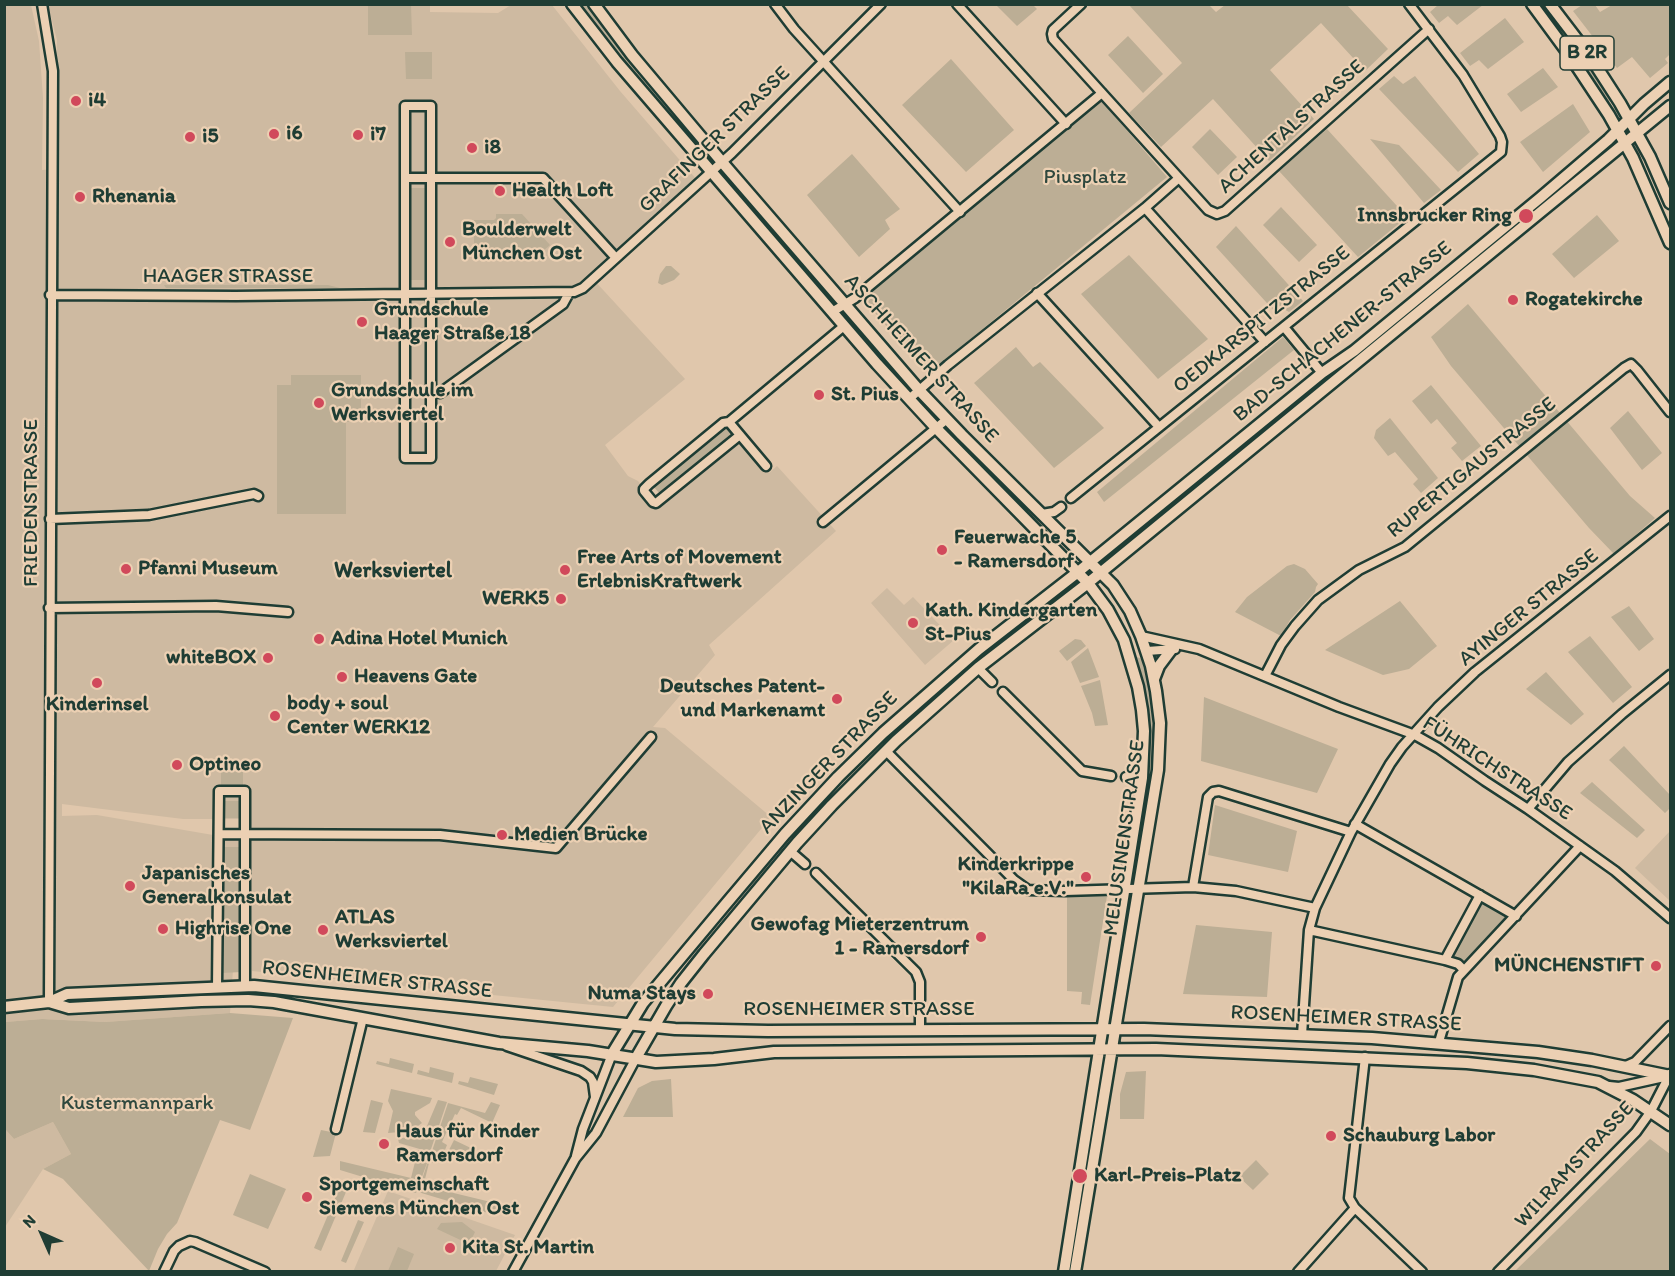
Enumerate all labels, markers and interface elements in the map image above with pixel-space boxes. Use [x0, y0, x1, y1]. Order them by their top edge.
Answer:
road number: B 2R [1560, 36, 1614, 70]
street label: ACHENTALSTRASSE [1214, 55, 1370, 199]
street label: GRAFINGER STRASSE [634, 61, 796, 219]
place label: i4 [88, 88, 106, 114]
marker: i4 [69, 94, 83, 108]
place label: i6 [286, 121, 302, 147]
place label: i7 [370, 122, 386, 148]
place label: i5 [202, 124, 218, 150]
marker: i6 [267, 127, 281, 141]
marker: i7 [351, 128, 365, 142]
marker: i5 [183, 130, 197, 144]
place label: i8 [484, 135, 501, 161]
marker: i8 [465, 141, 479, 155]
park label: Piusplatz [1044, 165, 1126, 191]
place label: Health Loft [512, 178, 613, 204]
place label: Rhenania [92, 184, 176, 210]
marker: Health Loft [493, 184, 507, 198]
marker: Rhenania [73, 190, 87, 204]
place label: Innsbrucker Ring [1357, 203, 1512, 229]
marker: Innsbrucker Ring [1517, 207, 1535, 225]
place label: Boulderwelt München Ost [462, 217, 582, 267]
marker: Boulderwelt München Ost [443, 235, 457, 249]
street label: BAD-SCHACHENER-STRASSE [1229, 236, 1457, 428]
street label: OEDKARSPITZSTRASSE [1168, 241, 1356, 399]
street label: HAAGER STRASSE [143, 264, 313, 290]
street label: ASCHHEIMER STRASSE [838, 269, 1004, 449]
place label: Rogatekirche [1525, 287, 1643, 313]
marker: Rogatekirche [1506, 293, 1520, 307]
place label: Grundschule Haager Straße 18 [374, 297, 531, 347]
marker: Grundschule Haager Straße 18 [355, 315, 369, 329]
place label: Grundschule im Werksviertel [331, 378, 473, 428]
place label: St. Pius [831, 382, 899, 408]
marker: St. Pius [812, 388, 826, 402]
street label: RUPERTIGAUSTRASSE [1382, 392, 1562, 544]
marker: Grundschule im Werksviertel [312, 396, 326, 410]
street label: FRIEDENSTRASSE [19, 419, 45, 587]
place label: Feuerwache 5 - Ramersdorf [954, 525, 1076, 575]
marker: Feuerwache 5 - Ramersdorf [935, 543, 949, 557]
street label: AYINGER STRASSE [1454, 544, 1604, 672]
place label: Free Arts of Movement ErlebnisKraftwerk [577, 545, 782, 595]
place label: Pfanni Museum [138, 556, 278, 582]
district label: Werksviertel [334, 558, 452, 584]
marker: Pfanni Museum [119, 562, 133, 576]
marker: Free Arts of Movement ErlebnisKraftwerk [558, 563, 572, 577]
place label: WERK5 [482, 586, 549, 612]
marker: WERK5 [554, 592, 568, 606]
place label: Kath. Kindergarten St-Pius [925, 598, 1097, 648]
marker: Kath. Kindergarten St-Pius [906, 616, 920, 630]
place label: Adina Hotel Munich [331, 626, 507, 652]
marker: Adina Hotel Munich [312, 632, 326, 646]
place label: whiteBOX [166, 645, 256, 671]
marker: whiteBOX [261, 651, 275, 665]
place label: Heavens Gate [354, 664, 477, 690]
marker: Heavens Gate [335, 670, 349, 684]
place label: Deutsches Patent- und Markenamt [659, 674, 825, 724]
marker: Kinderinsel [90, 676, 104, 690]
street label: ANZINGER STRASSE [755, 686, 903, 840]
place label: body + soul Center WERK12 [287, 691, 430, 741]
place label: Kinderinsel [46, 692, 148, 718]
marker: Deutsches Patent- und Markenamt [830, 692, 844, 706]
marker: body + soul Center WERK12 [268, 709, 282, 723]
street label: FÜHRICHSTRASSE [1417, 711, 1577, 827]
street label: MELUSINENSTRASSE [1099, 738, 1151, 938]
place label: Optineo [189, 752, 261, 778]
marker: Optineo [170, 758, 184, 772]
place label: Medien Brücke [514, 822, 647, 848]
marker: Medien Brücke [495, 828, 509, 842]
place label: Kinderkrippe "KilaRa e.V." [957, 852, 1074, 902]
place label: Japanisches Generalkonsulat [142, 861, 291, 911]
marker: Kinderkrippe "KilaRa e.V." [1079, 870, 1093, 884]
marker: Japanisches Generalkonsulat [123, 879, 137, 893]
place label: ATLAS Werksviertel [335, 905, 448, 955]
place label: Gewofag Mieterzentrum 1 - Ramersdorf [750, 912, 969, 962]
place label: Highrise One [175, 916, 291, 942]
marker: Highrise One [156, 922, 170, 936]
marker: ATLAS Werksviertel [316, 923, 330, 937]
marker: Gewofag Mieterzentrum 1 - Ramersdorf [974, 930, 988, 944]
place label: MÜNCHENSTIFT [1494, 953, 1644, 979]
street label: ROSENHEIMER STRASSE [261, 955, 493, 1005]
marker: MÜNCHENSTIFT [1649, 959, 1663, 973]
place label: Numa Stays [588, 981, 696, 1007]
marker: Numa Stays [701, 987, 715, 1001]
street label: ROSENHEIMER STRASSE [743, 997, 975, 1023]
street label: ROSENHEIMER STRASSE [1230, 1000, 1462, 1038]
park label: Kustermannpark [61, 1091, 213, 1117]
street label: WILRAMSTRASSE [1510, 1096, 1640, 1234]
place label: Haus für Kinder Ramersdorf [396, 1119, 539, 1169]
place label: Schauburg Labor [1343, 1123, 1495, 1149]
marker: Schauburg Labor [1324, 1129, 1338, 1143]
marker: Haus für Kinder Ramersdorf [377, 1137, 391, 1151]
place label: Karl-Preis-Platz [1094, 1163, 1241, 1189]
marker: Karl-Preis-Platz [1071, 1167, 1089, 1185]
place label: Sportgemeinschaft Siemens München Ost [319, 1172, 519, 1222]
marker: Sportgemeinschaft Siemens München Ost [300, 1190, 314, 1204]
north arrow [12, 1204, 72, 1264]
text: N [18, 1210, 39, 1231]
place label: Kita St. Martin [462, 1235, 594, 1261]
marker: Kita St. Martin [443, 1241, 457, 1255]

